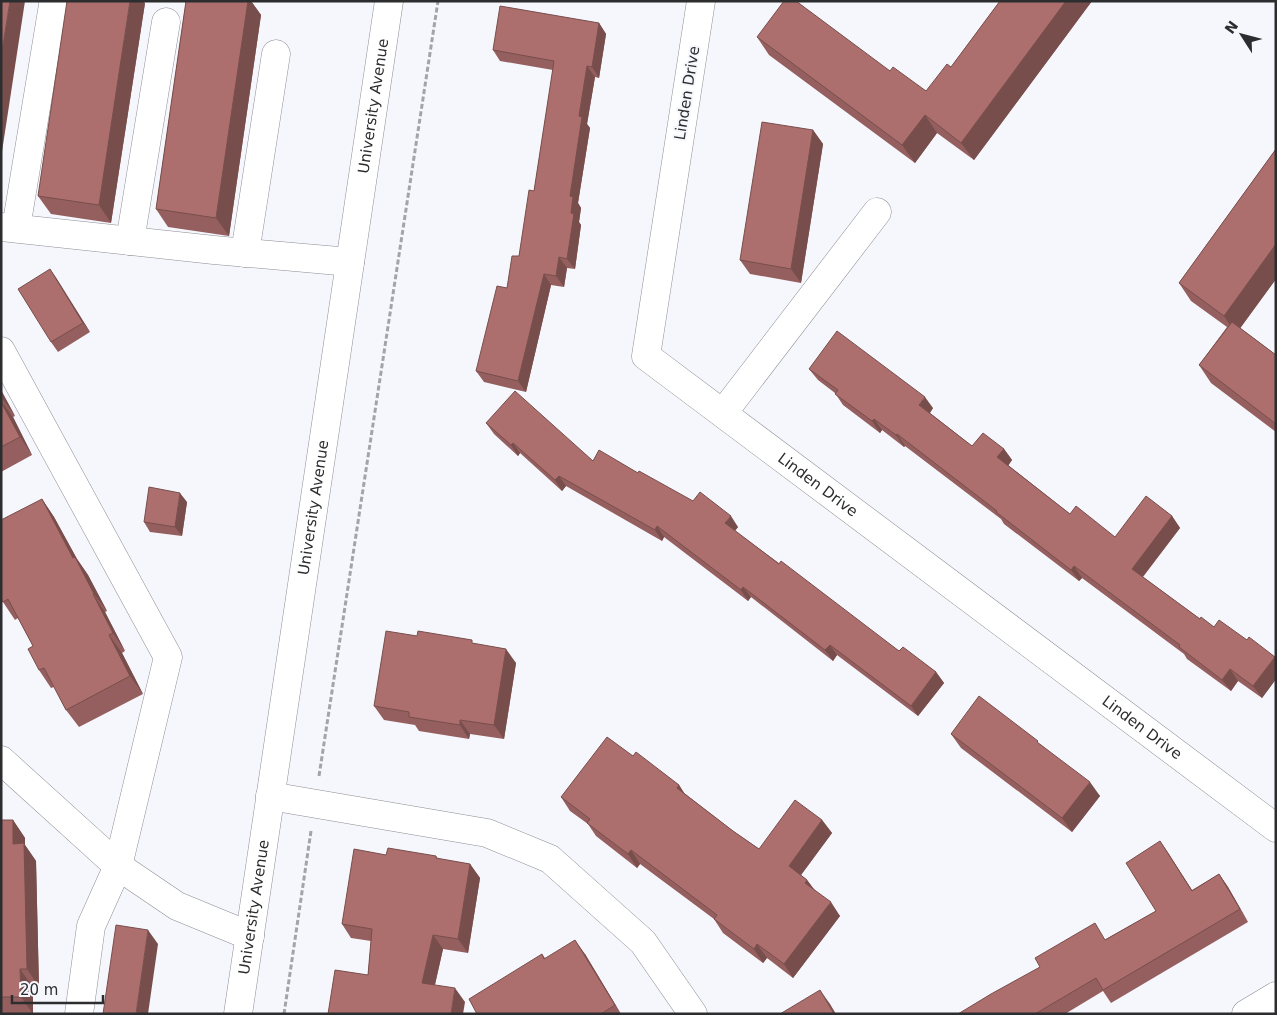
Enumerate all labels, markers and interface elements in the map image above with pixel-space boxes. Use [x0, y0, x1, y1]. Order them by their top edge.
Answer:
north arrow [1217, 10, 1267, 60]
text: N [1222, 18, 1241, 37]
street label: University Avenue [354, 37, 392, 175]
street label: Linden Drive [671, 45, 703, 141]
street label: University Avenue [295, 439, 332, 576]
street label: Linden Drive [774, 449, 861, 520]
street label: Linden Drive [1099, 692, 1185, 763]
street label: University Avenue [235, 838, 273, 976]
scale bar [12, 972, 104, 1004]
text: 20 m [20, 981, 58, 999]

